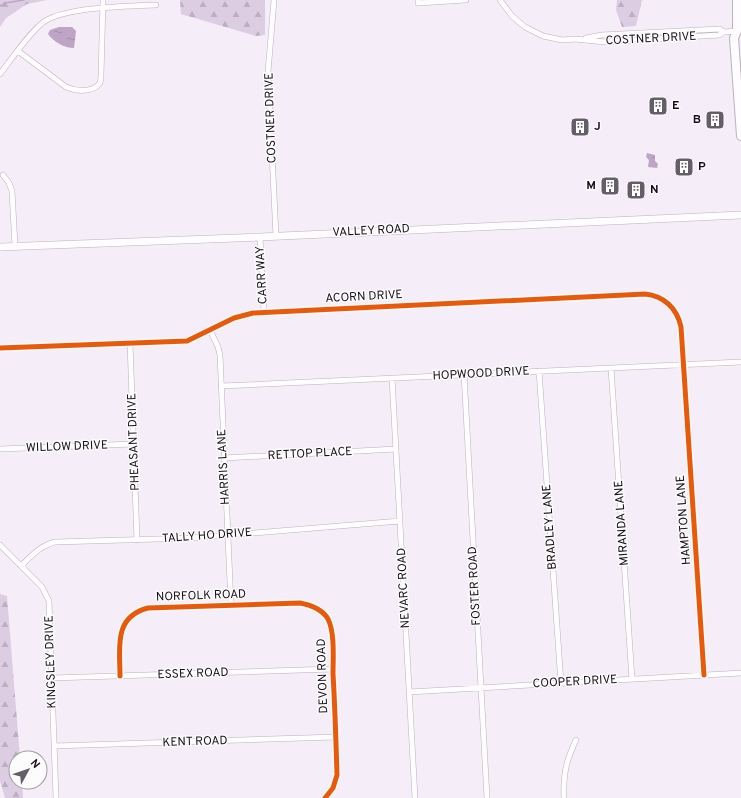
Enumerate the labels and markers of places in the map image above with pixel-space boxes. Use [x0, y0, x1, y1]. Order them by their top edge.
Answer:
building icon: E [647, 95, 669, 117]
place label: E [672, 98, 680, 114]
building icon: B [704, 109, 726, 131]
place label: B [693, 112, 701, 128]
building icon: J [569, 116, 591, 138]
place label: J [594, 119, 601, 135]
building icon: P [673, 156, 695, 178]
place label: P [698, 159, 706, 175]
building icon: M [599, 175, 621, 197]
place label: M [586, 178, 596, 194]
building icon: N [625, 179, 647, 201]
place label: N [650, 182, 659, 198]

